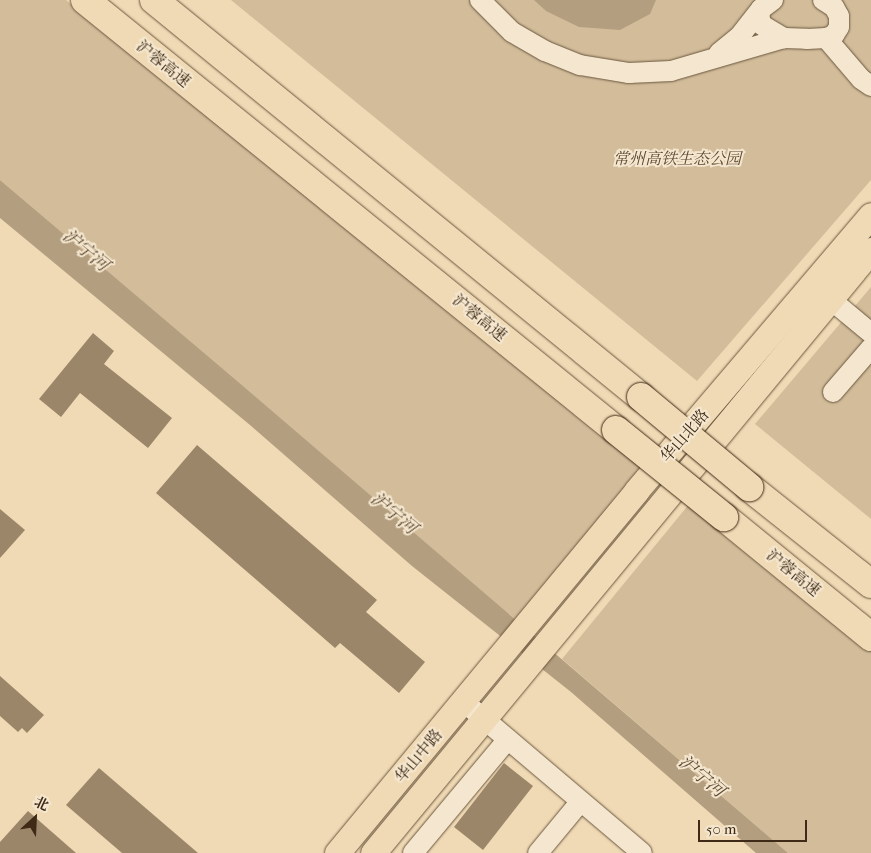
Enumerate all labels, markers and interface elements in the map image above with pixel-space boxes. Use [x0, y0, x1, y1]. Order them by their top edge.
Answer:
street label: 沪蓉高速 [132, 36, 194, 92]
park label: 常州高铁生态公园 [613, 149, 741, 169]
water label: 沪宁河 [57, 225, 113, 277]
street label: 沪蓉高速 [448, 290, 510, 346]
street label: 华山北路 [657, 406, 713, 466]
water label: 沪宁河 [365, 488, 421, 540]
street label: 沪蓉高速 [762, 545, 824, 601]
street label: 华山中路 [391, 725, 447, 787]
water label: 沪宁河 [673, 751, 729, 803]
north arrow [10, 793, 60, 843]
text: 北 [32, 793, 51, 815]
scale bar [701, 810, 810, 842]
text: 50 m [706, 820, 736, 838]

